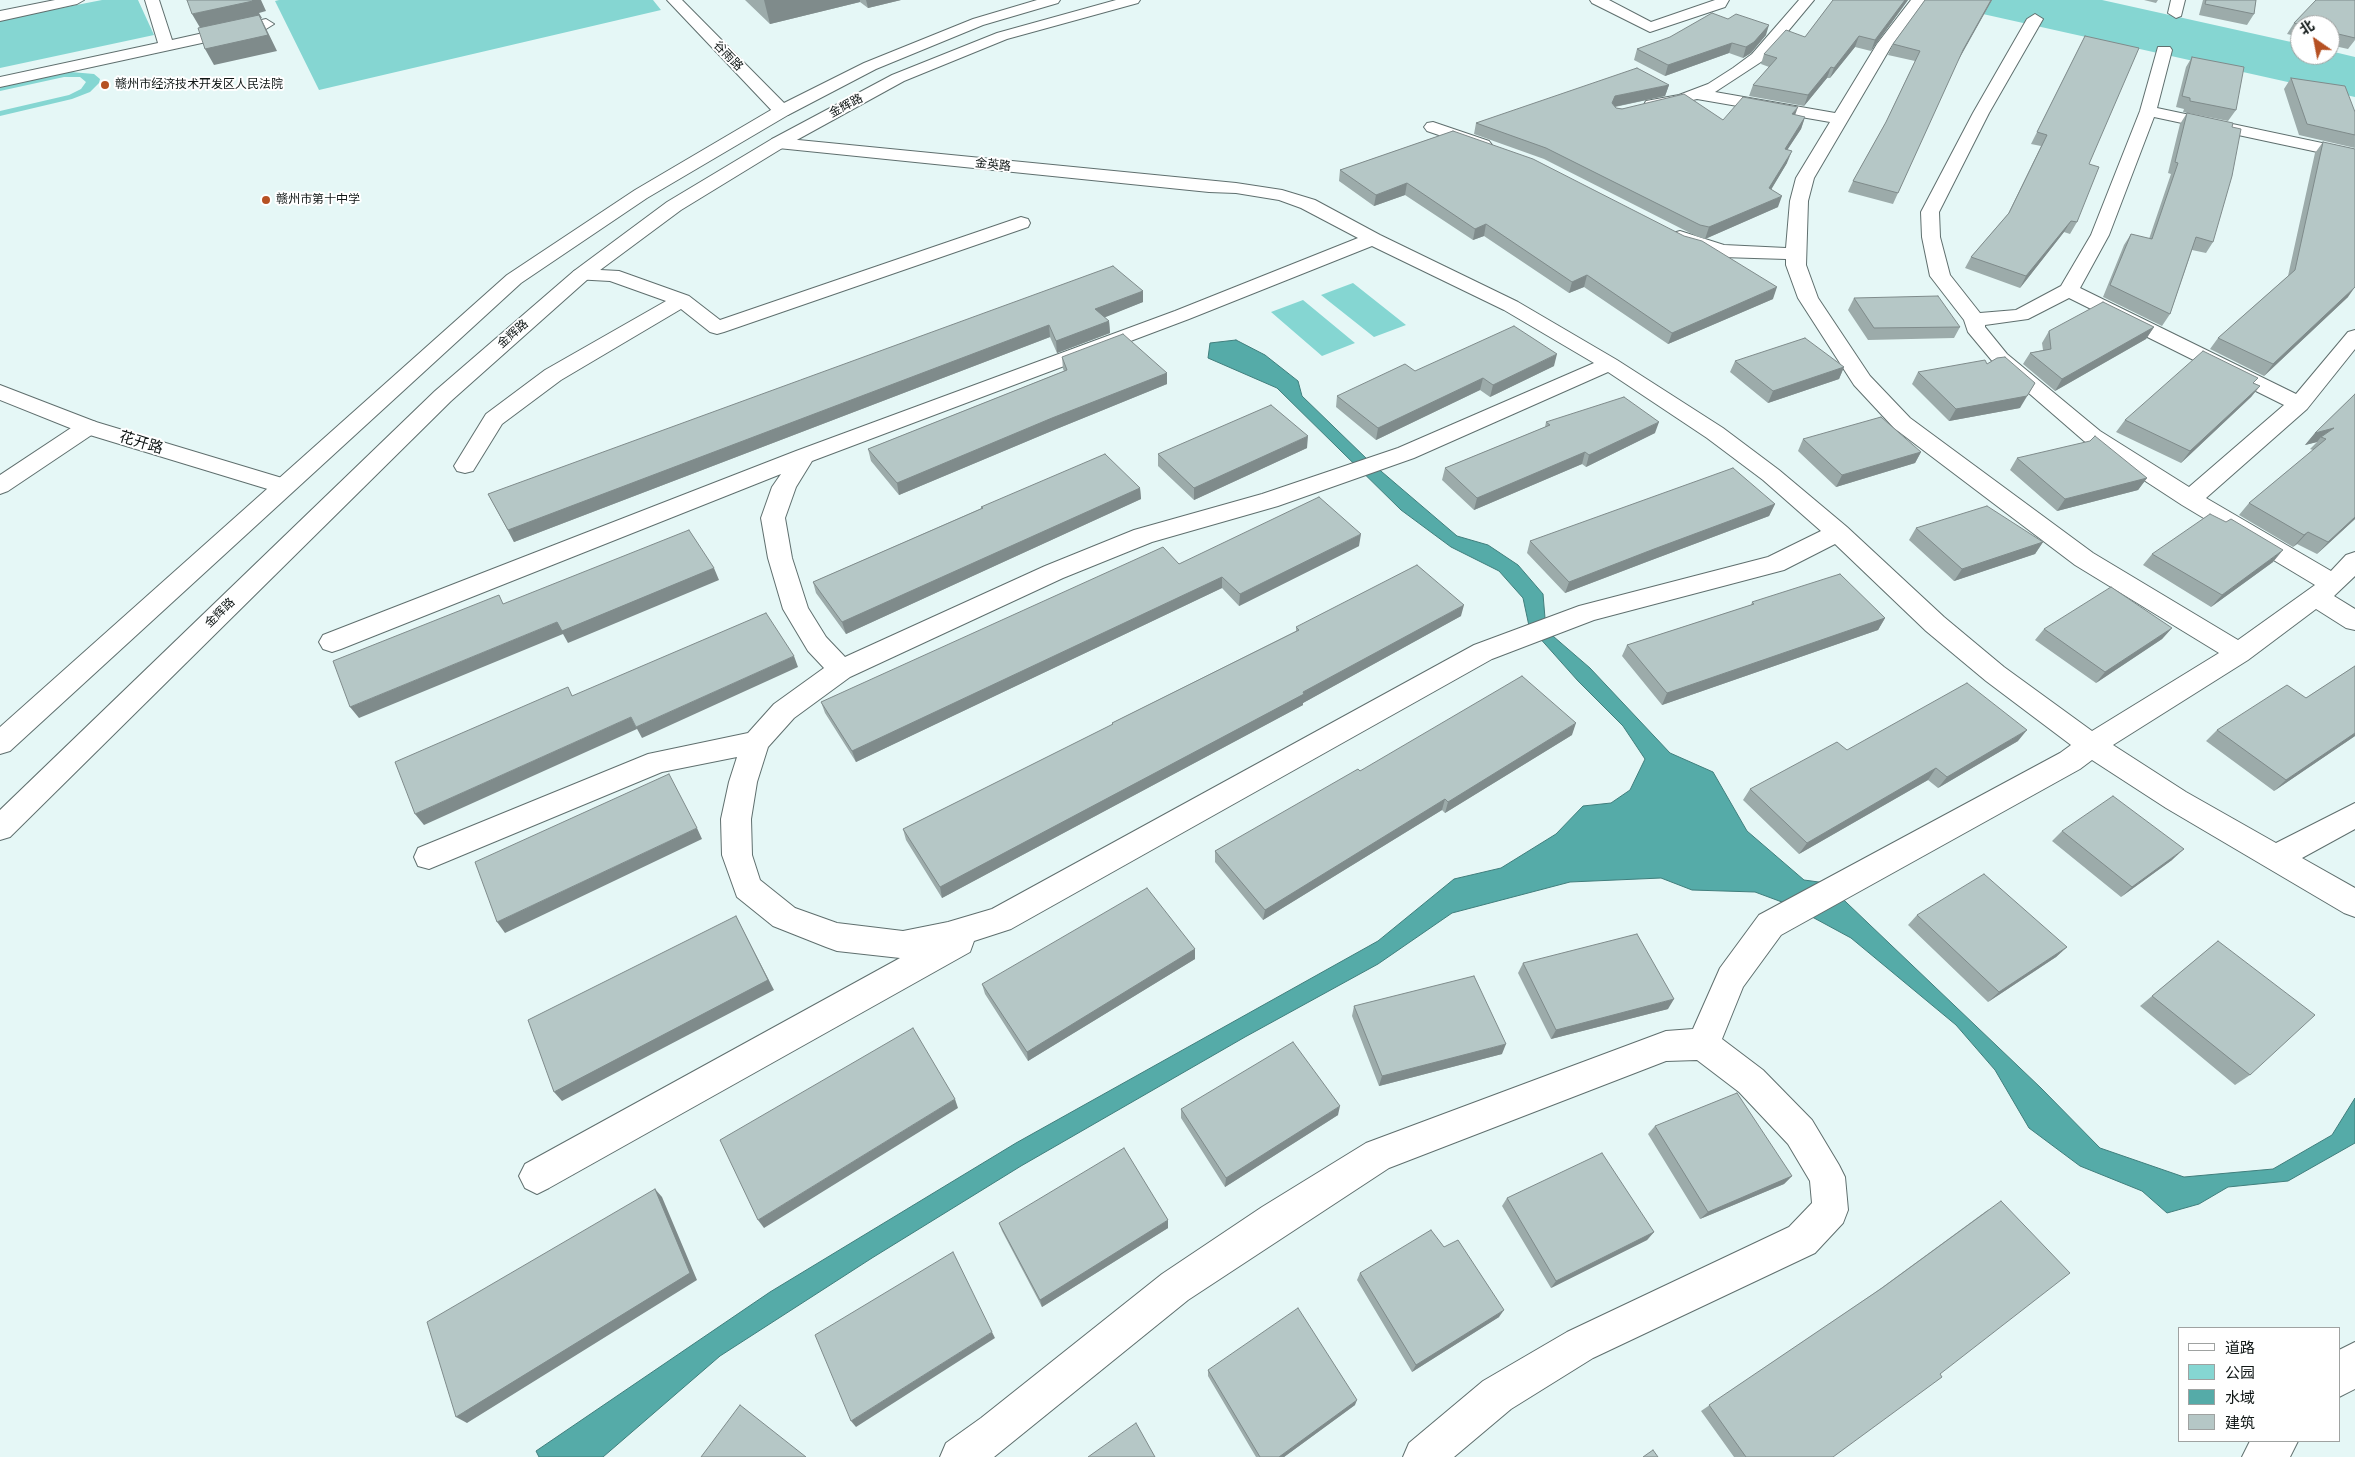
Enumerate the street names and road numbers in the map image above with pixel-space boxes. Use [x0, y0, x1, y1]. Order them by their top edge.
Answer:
street label: 谷雨路 [710, 38, 746, 74]
street label: 金辉路 [827, 91, 865, 121]
street label: 金英路 [974, 156, 1012, 174]
street label: 金辉路 [495, 317, 531, 351]
street label: 花开路 [117, 428, 165, 458]
street label: 金辉路 [202, 595, 238, 631]

